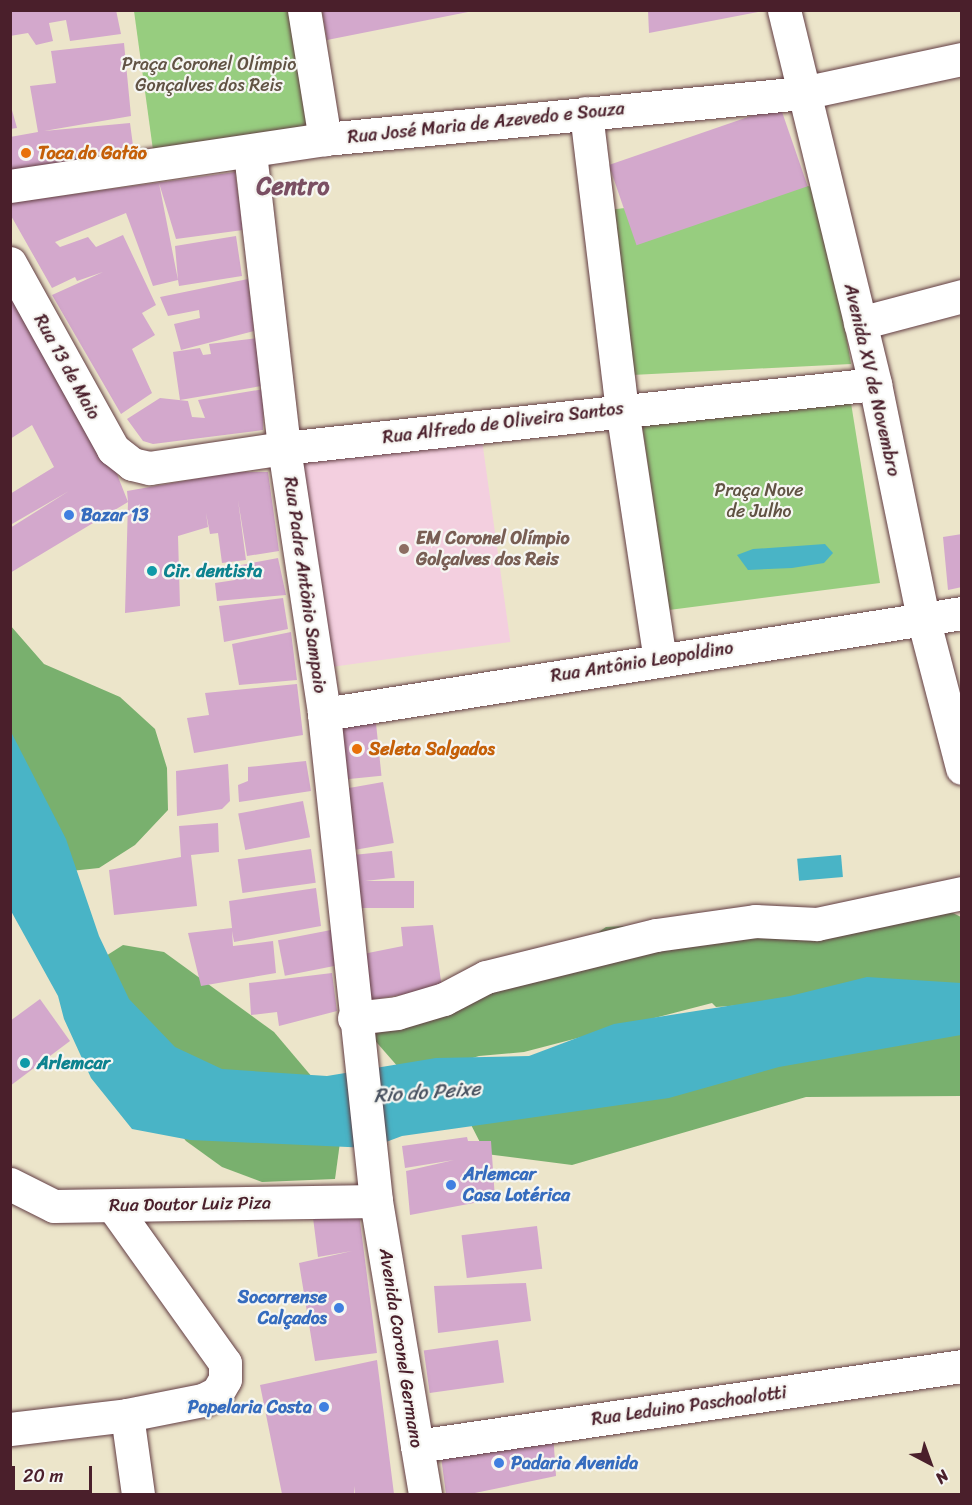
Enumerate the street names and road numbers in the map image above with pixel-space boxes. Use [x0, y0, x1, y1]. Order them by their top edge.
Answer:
street label: Rua José Maria de Azevedo e Souza [346, 98, 626, 148]
street label: Avenida XV de Novembro [839, 282, 905, 478]
street label: Rua 13 de Maio [29, 310, 105, 424]
street label: Rua Alfredo de Oliveira Santos [381, 398, 625, 448]
street label: Rua Padre Antônio Sampaio [279, 475, 331, 695]
street label: Rua Antônio Leopoldino [549, 637, 735, 687]
street label: Rua Doutor Luiz Piza [109, 1192, 271, 1216]
street label: Avenida Coronel Germano [375, 1247, 427, 1449]
street label: Rua Leduino Paschoalotti [589, 1381, 789, 1431]

